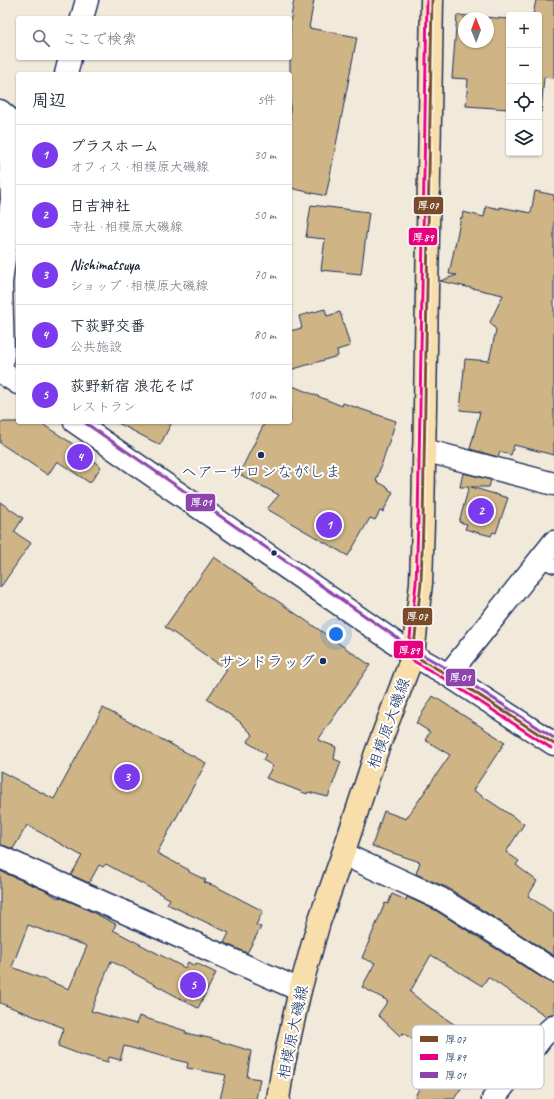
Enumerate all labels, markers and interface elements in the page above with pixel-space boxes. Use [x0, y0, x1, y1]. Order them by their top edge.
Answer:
north arrow [458, 12, 494, 48]
map controls [506, 12, 542, 156]
button: + [506, 12, 542, 48]
search box [16, 16, 292, 60]
icon: search [30, 27, 52, 49]
text: ここで検索 [62, 30, 137, 49]
button: − [506, 48, 542, 84]
button: locate [506, 84, 542, 120]
text: 周辺 [32, 90, 66, 111]
text: 5件 [257, 92, 276, 108]
button: layers [506, 120, 542, 156]
text: プラスホーム [70, 137, 159, 156]
text: 1 [42, 147, 48, 163]
text: 30 m [254, 147, 276, 163]
text: オフィス · 相模原大磯線 [70, 159, 209, 175]
line badge: 厚07 [413, 196, 444, 215]
text: 日吉神社 [70, 197, 130, 216]
text: 厚07 [418, 198, 440, 212]
text: 2 [42, 207, 48, 223]
text: 50 m [254, 207, 276, 223]
text: 寺社 · 相模原大磯線 [70, 219, 183, 235]
line badge: 厚89 [408, 227, 438, 246]
text: 厚89 [413, 230, 435, 244]
text: Nishimatsuya [70, 256, 140, 275]
text: 3 [42, 267, 48, 283]
text: 70 m [254, 267, 276, 283]
text: ショップ · 相模原大磯線 [70, 278, 208, 294]
text: 下荻野交番 [70, 317, 145, 336]
text: 4 [42, 327, 48, 343]
text: 80 m [254, 327, 276, 343]
text: 公共施設 [70, 339, 122, 355]
text: 荻野新宿 浪花そば [70, 377, 194, 396]
text: 5 [42, 387, 48, 403]
text: 100 m [248, 387, 276, 403]
text: レストラン [70, 399, 136, 415]
pin: 4 [67, 442, 93, 472]
marker: ヘアーサロンながしま [256, 450, 266, 460]
place label: ヘアーサロンながしま [181, 462, 341, 482]
line badge: 厚01 [185, 493, 216, 512]
text: 厚01 [191, 495, 212, 509]
pin: 2 [468, 496, 494, 526]
pin: 1 [316, 510, 342, 540]
unlabelled marker [269, 548, 279, 558]
line badge: 厚07 [402, 607, 433, 626]
text: 厚07 [407, 609, 429, 623]
your location [326, 624, 346, 644]
line badge: 厚89 [393, 640, 424, 659]
text: 厚89 [399, 643, 421, 657]
place label: サンドラッグ [219, 652, 315, 672]
marker: サンドラッグ [318, 656, 328, 666]
line badge: 厚01 [445, 668, 476, 687]
text: 厚01 [450, 670, 471, 684]
street label: 相模原大磯線 [363, 675, 415, 772]
pin: 3 [114, 762, 140, 792]
pin: 5 [180, 970, 206, 1000]
street label: 相模原大磯線 [273, 983, 313, 1081]
legend [412, 1025, 544, 1089]
text: 厚07 [445, 1032, 467, 1046]
text: 厚89 [445, 1050, 467, 1064]
text: 厚01 [445, 1068, 467, 1082]

